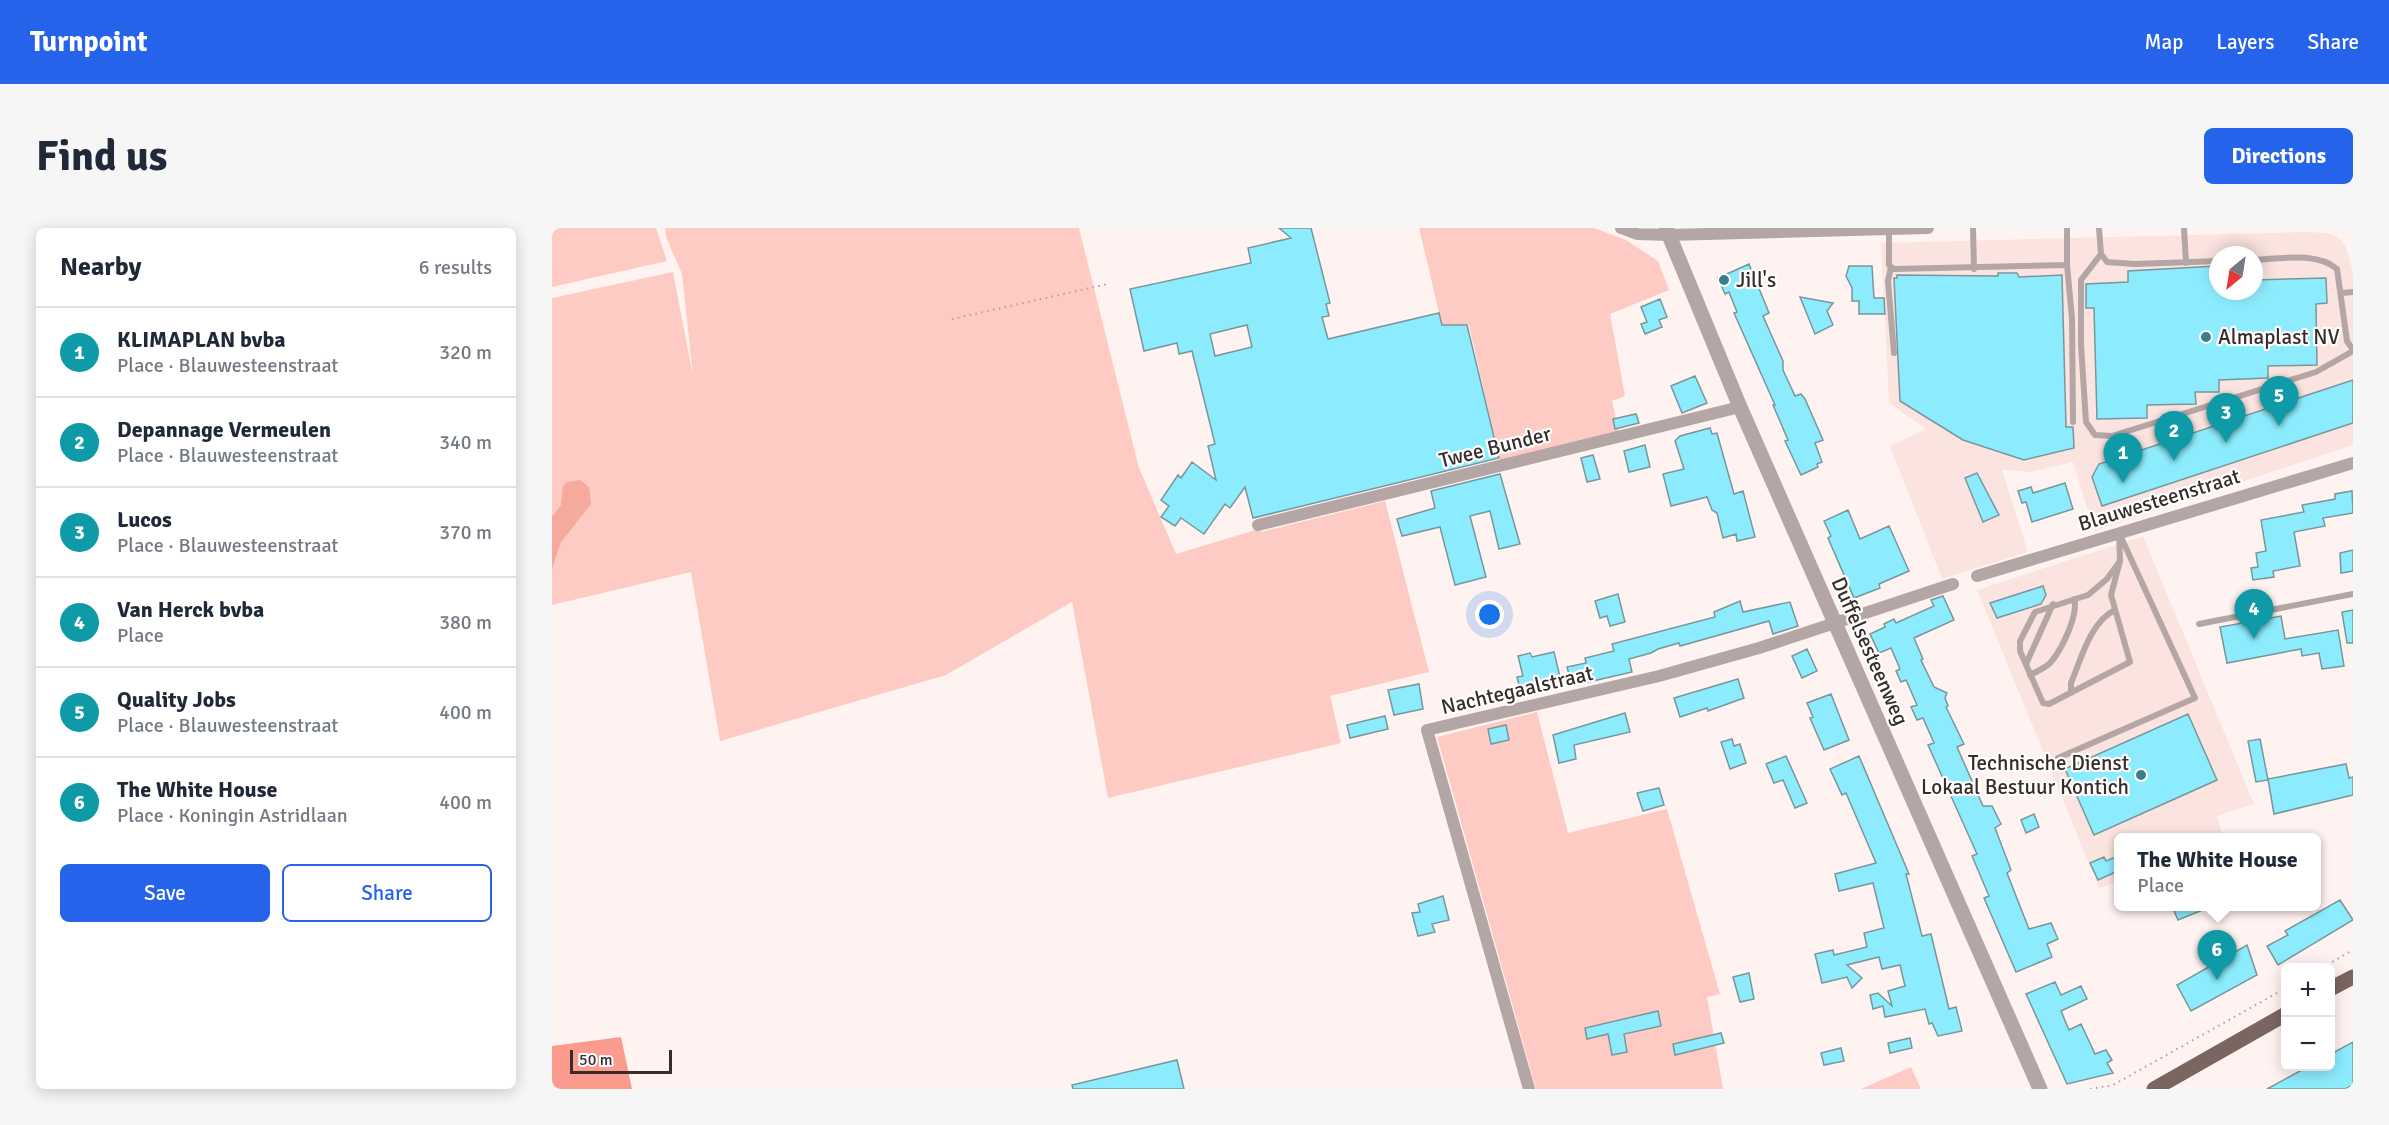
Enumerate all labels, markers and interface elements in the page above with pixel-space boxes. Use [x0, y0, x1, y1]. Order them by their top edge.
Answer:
text: Turnpoint [30, 25, 147, 59]
text: Map [2145, 29, 2183, 55]
text: Layers [2216, 29, 2274, 55]
text: Share [2307, 29, 2359, 55]
button: Directions [2204, 128, 2353, 184]
text: Find us [36, 131, 167, 182]
north arrow [2209, 246, 2263, 300]
text: Nearby [60, 251, 141, 283]
text: 6 results [419, 255, 492, 280]
place label: Jill's [1736, 267, 1776, 293]
marker: Jill's [1717, 273, 1731, 287]
place label: Almaplast NV [2218, 324, 2340, 350]
text: KLIMAPLAN bvba [117, 326, 285, 353]
marker: Almaplast NV [2199, 330, 2213, 344]
text: 1 [74, 340, 85, 365]
text: 320 m [439, 340, 492, 365]
text: Place · Blauwesteenstraat [117, 353, 338, 378]
pin: 5 [2260, 376, 2298, 426]
pin: 3 [2206, 394, 2246, 443]
pin: 2 [2154, 412, 2194, 461]
text: Depannage Vermeulen [117, 416, 331, 443]
street label: Twee Bunder [1436, 420, 1554, 473]
text: 2 [74, 430, 85, 455]
text: 340 m [439, 430, 492, 455]
pin: 1 [2104, 434, 2142, 483]
text: Place · Blauwesteenstraat [117, 443, 338, 468]
street label: Blauwesteenstraat [2075, 463, 2243, 537]
text: Lucos [117, 506, 172, 533]
text: 3 [74, 520, 85, 545]
text: 370 m [439, 520, 492, 545]
text: Place · Blauwesteenstraat [117, 533, 338, 558]
street label: Duffelsesteenweg [1826, 573, 1914, 729]
pin: 4 [2234, 590, 2274, 639]
text: Van Herck bvba [117, 596, 264, 623]
your location [1475, 600, 1504, 629]
text: 4 [74, 610, 85, 635]
text: 380 m [439, 610, 492, 635]
text: Place [117, 623, 164, 648]
street label: Nachtegaalstraat [1439, 660, 1595, 720]
text: Quality Jobs [117, 686, 236, 713]
text: 5 [74, 700, 85, 725]
text: 400 m [439, 700, 492, 725]
text: Place · Blauwesteenstraat [117, 713, 338, 738]
place label: Technische Dienst Lokaal Bestuur Kontich [1921, 750, 2129, 800]
marker: Technische Dienst Lokaal Bestuur Kontich [2134, 768, 2148, 782]
text: The White House [117, 776, 277, 803]
text: 6 [74, 790, 85, 815]
text: 400 m [439, 790, 492, 815]
text: Place · Koningin Astridlaan [117, 803, 348, 828]
popup [2114, 833, 2321, 911]
text: The White House [2137, 846, 2298, 873]
button: Save [60, 864, 270, 922]
button: Share [282, 864, 492, 922]
text: Place [2137, 873, 2184, 898]
pin: 6 [2198, 930, 2236, 980]
map controls [2281, 963, 2335, 1071]
button: + [2281, 963, 2335, 1017]
button: − [2281, 1017, 2335, 1071]
scale bar [570, 1047, 672, 1074]
text: 50 m [579, 1050, 613, 1070]

